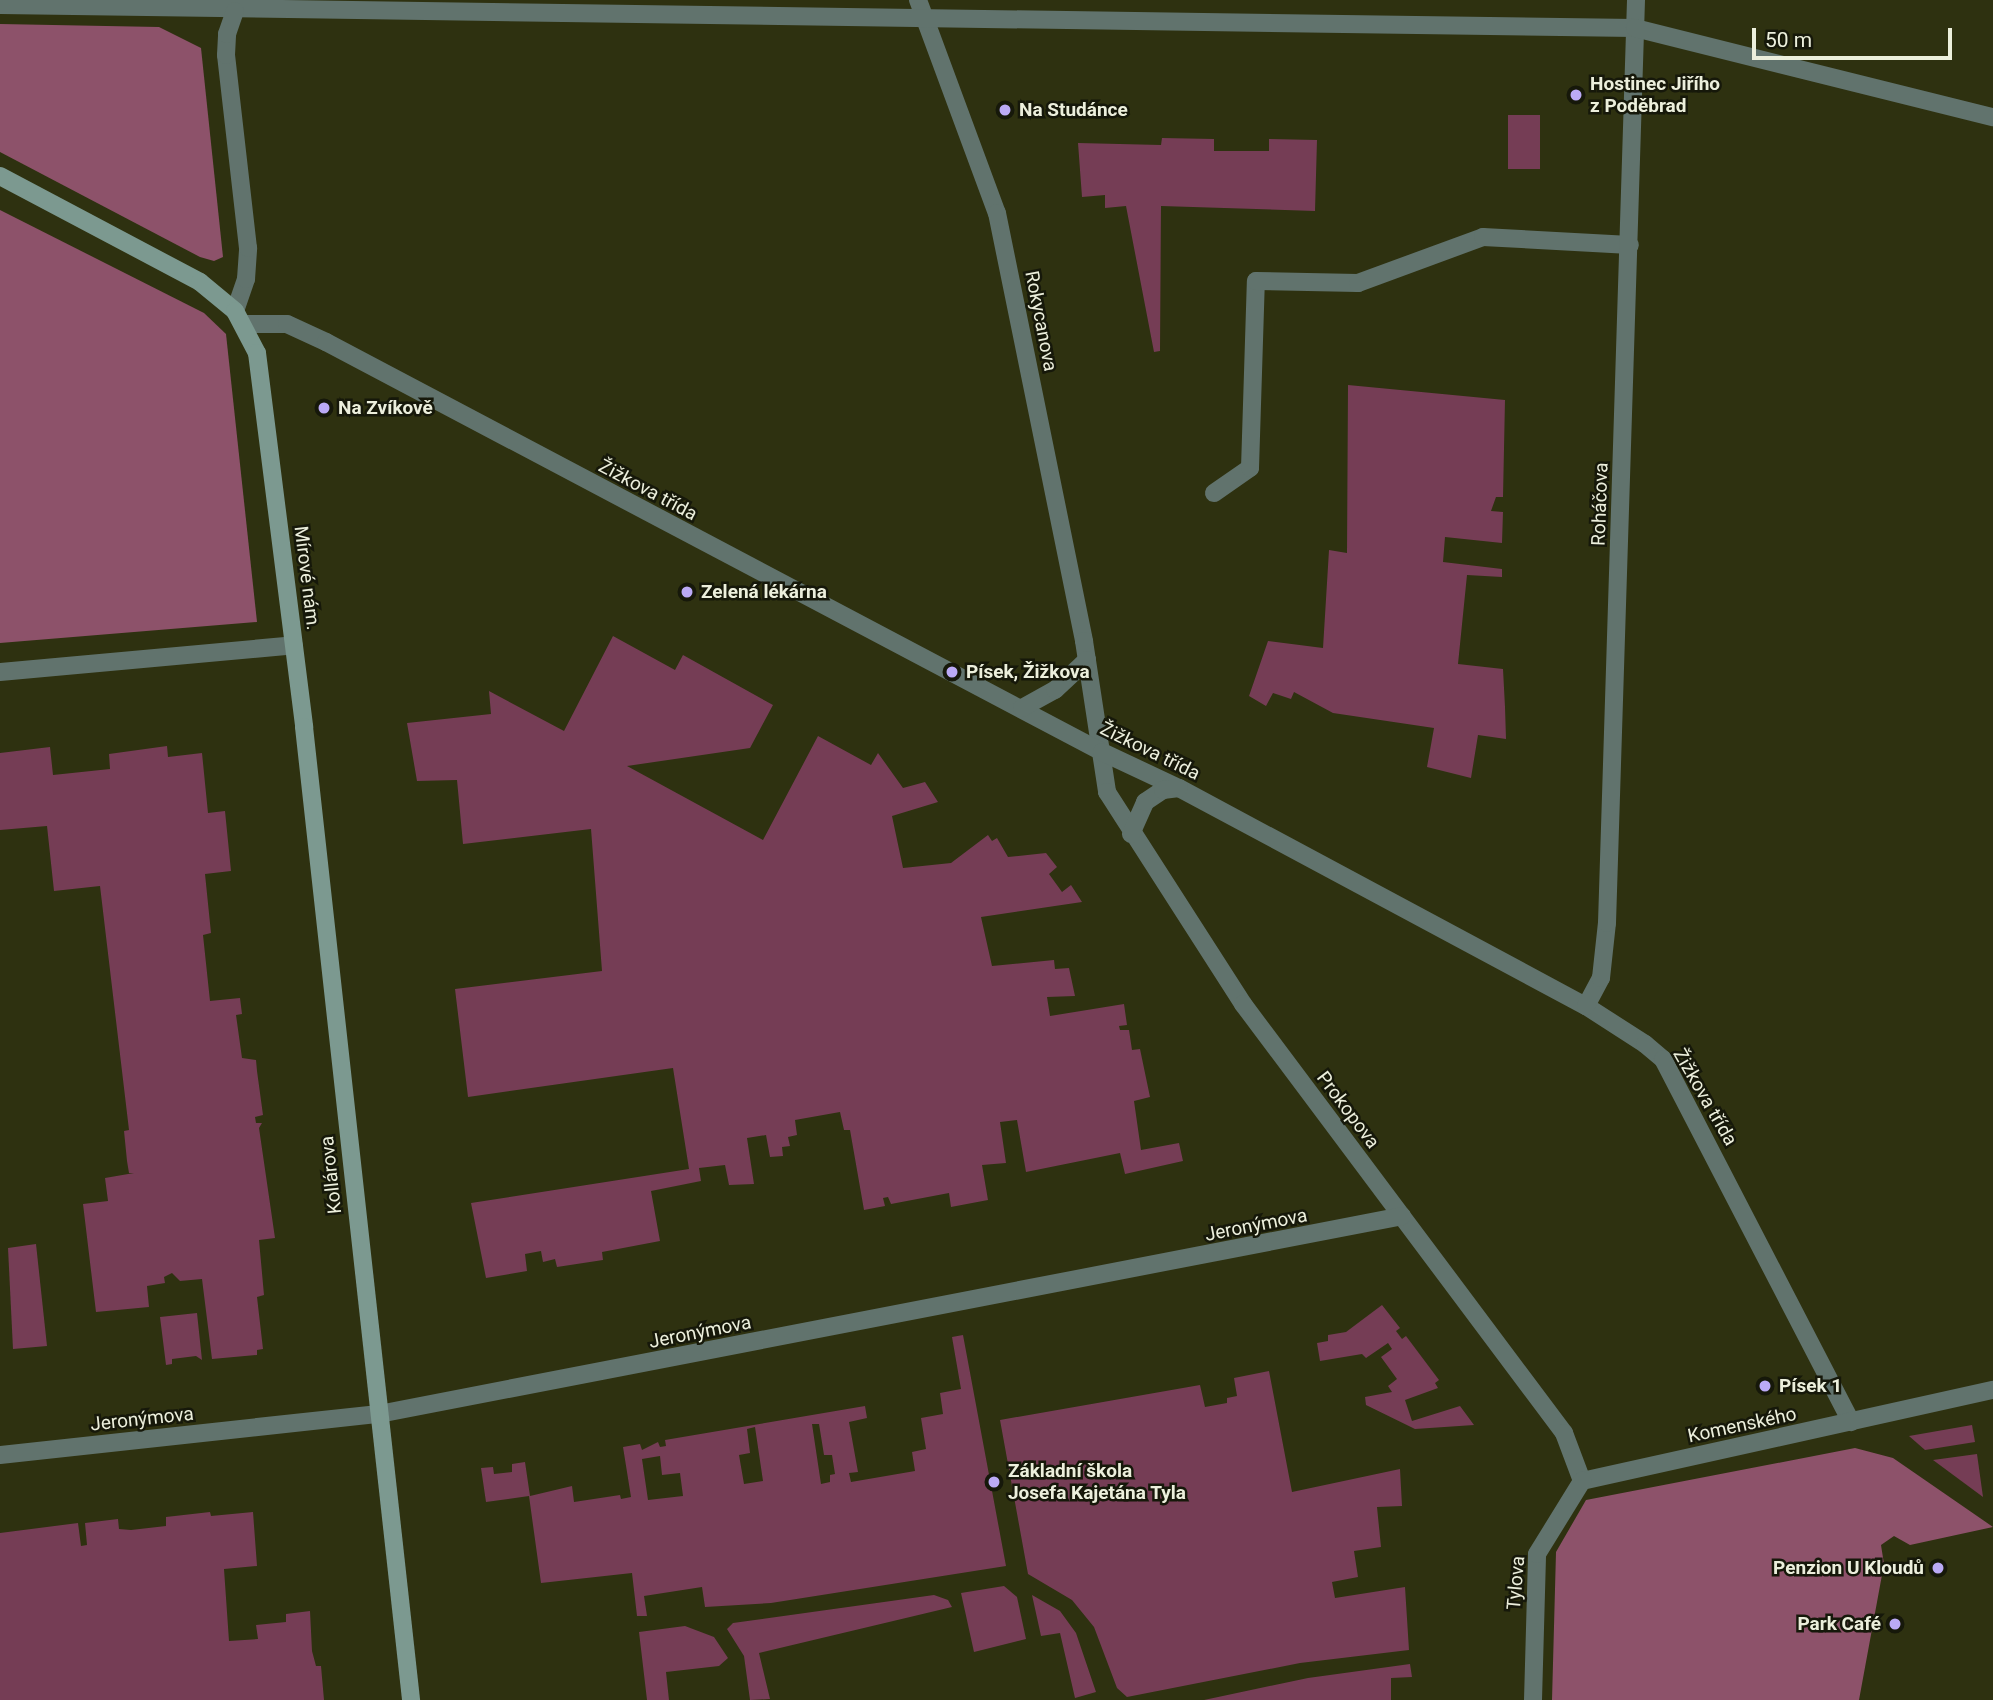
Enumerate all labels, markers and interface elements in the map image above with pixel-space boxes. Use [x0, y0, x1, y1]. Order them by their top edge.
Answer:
scale bar [1755, 14, 1954, 58]
text: 50 m [1765, 28, 1812, 52]
place label: Hostinec Jiřího z Poděbrad [1590, 73, 1720, 117]
marker: Hostinec Jiřího z Poděbrad [1568, 87, 1584, 103]
place label: Na Studánce [1019, 99, 1128, 121]
marker: Na Studánce [997, 102, 1013, 118]
street label: Rokycanova [1020, 269, 1062, 373]
place label: Na Zvíkově [338, 397, 433, 419]
marker: Na Zvíkově [316, 400, 332, 416]
street label: Žižkova třída [595, 455, 701, 525]
street label: Roháčova [1587, 462, 1613, 546]
street label: Mírové nám. [289, 525, 325, 631]
place label: Zelená lékárna [701, 581, 827, 603]
marker: Zelená lékárna [679, 584, 695, 600]
place label: Písek, Žižkova [966, 661, 1090, 683]
marker: Písek, Žižkova [944, 664, 960, 680]
street label: Žižkova třída [1096, 717, 1204, 785]
street label: Žižkova třída [1668, 1044, 1742, 1150]
street label: Prokopova [1312, 1067, 1384, 1153]
street label: Kollárova [316, 1135, 346, 1215]
street label: Jeronýmova [1203, 1204, 1309, 1246]
street label: Jeronýmova [647, 1311, 753, 1353]
place label: Písek 1 [1779, 1375, 1842, 1397]
marker: Písek 1 [1757, 1378, 1773, 1394]
street label: Jeronýmova [89, 1402, 195, 1436]
street label: Komenského [1686, 1402, 1798, 1448]
place label: Základní škola Josefa Kajetána Tyla [1008, 1460, 1186, 1504]
marker: Základní škola Josefa Kajetána Tyla [986, 1474, 1002, 1490]
street label: Tylova [1502, 1555, 1530, 1611]
place label: Penzion U Kloudů [1773, 1557, 1924, 1579]
marker: Penzion U Kloudů [1930, 1560, 1946, 1576]
place label: Park Café [1797, 1613, 1881, 1635]
marker: Park Café [1887, 1616, 1903, 1632]

